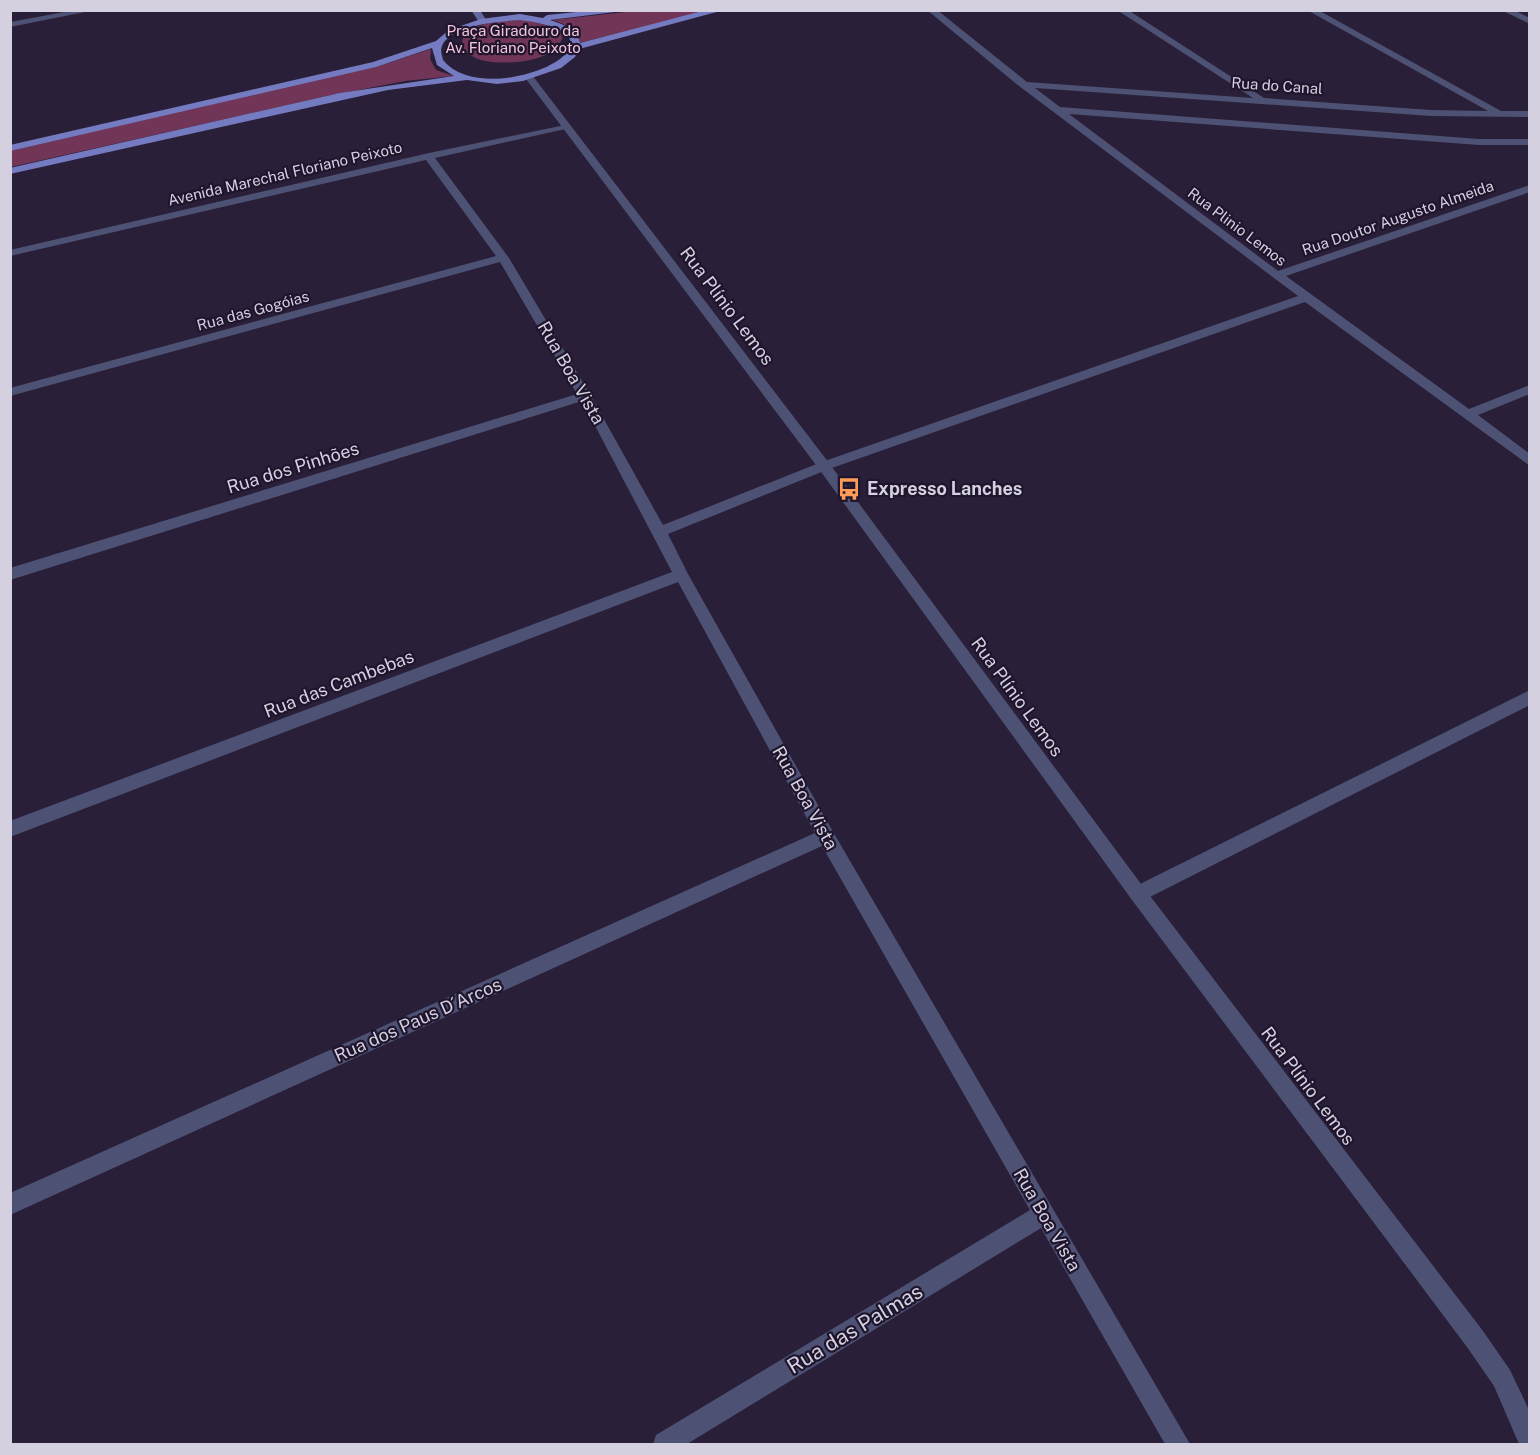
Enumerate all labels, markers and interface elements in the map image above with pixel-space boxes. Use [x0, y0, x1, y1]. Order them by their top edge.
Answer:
park label: Praça Giradouro da Av. Floriano Peixoto [445, 22, 581, 56]
street label: Rua do Canal [1231, 74, 1323, 97]
street label: Avenida Marechal Floriano Peixoto [166, 138, 404, 209]
street label: Rua Doutor Augusto Almeida [1300, 177, 1496, 258]
street label: Rua Plinio Lemos [1185, 184, 1290, 269]
street label: Rua Plínio Lemos [676, 243, 779, 369]
street label: Rua das Gogóias [195, 287, 311, 334]
street label: Rua Boa Vista [534, 318, 609, 428]
street label: Rua dos Pinhões [224, 437, 361, 498]
bus stop icon: Expresso Lanches [836, 476, 862, 502]
place label: Expresso Lanches [867, 478, 1022, 499]
street label: Rua Plínio Lemos [967, 633, 1068, 760]
street label: Rua das Cambebas [261, 645, 417, 722]
street label: Rua Boa Vista [768, 742, 843, 853]
street label: Rua dos Paus D´Arcos [331, 973, 505, 1066]
street label: Rua Plínio Lemos [1257, 1023, 1360, 1149]
street label: Rua Boa Vista [1010, 1165, 1085, 1275]
street label: Rua das Palmas [782, 1278, 927, 1379]

